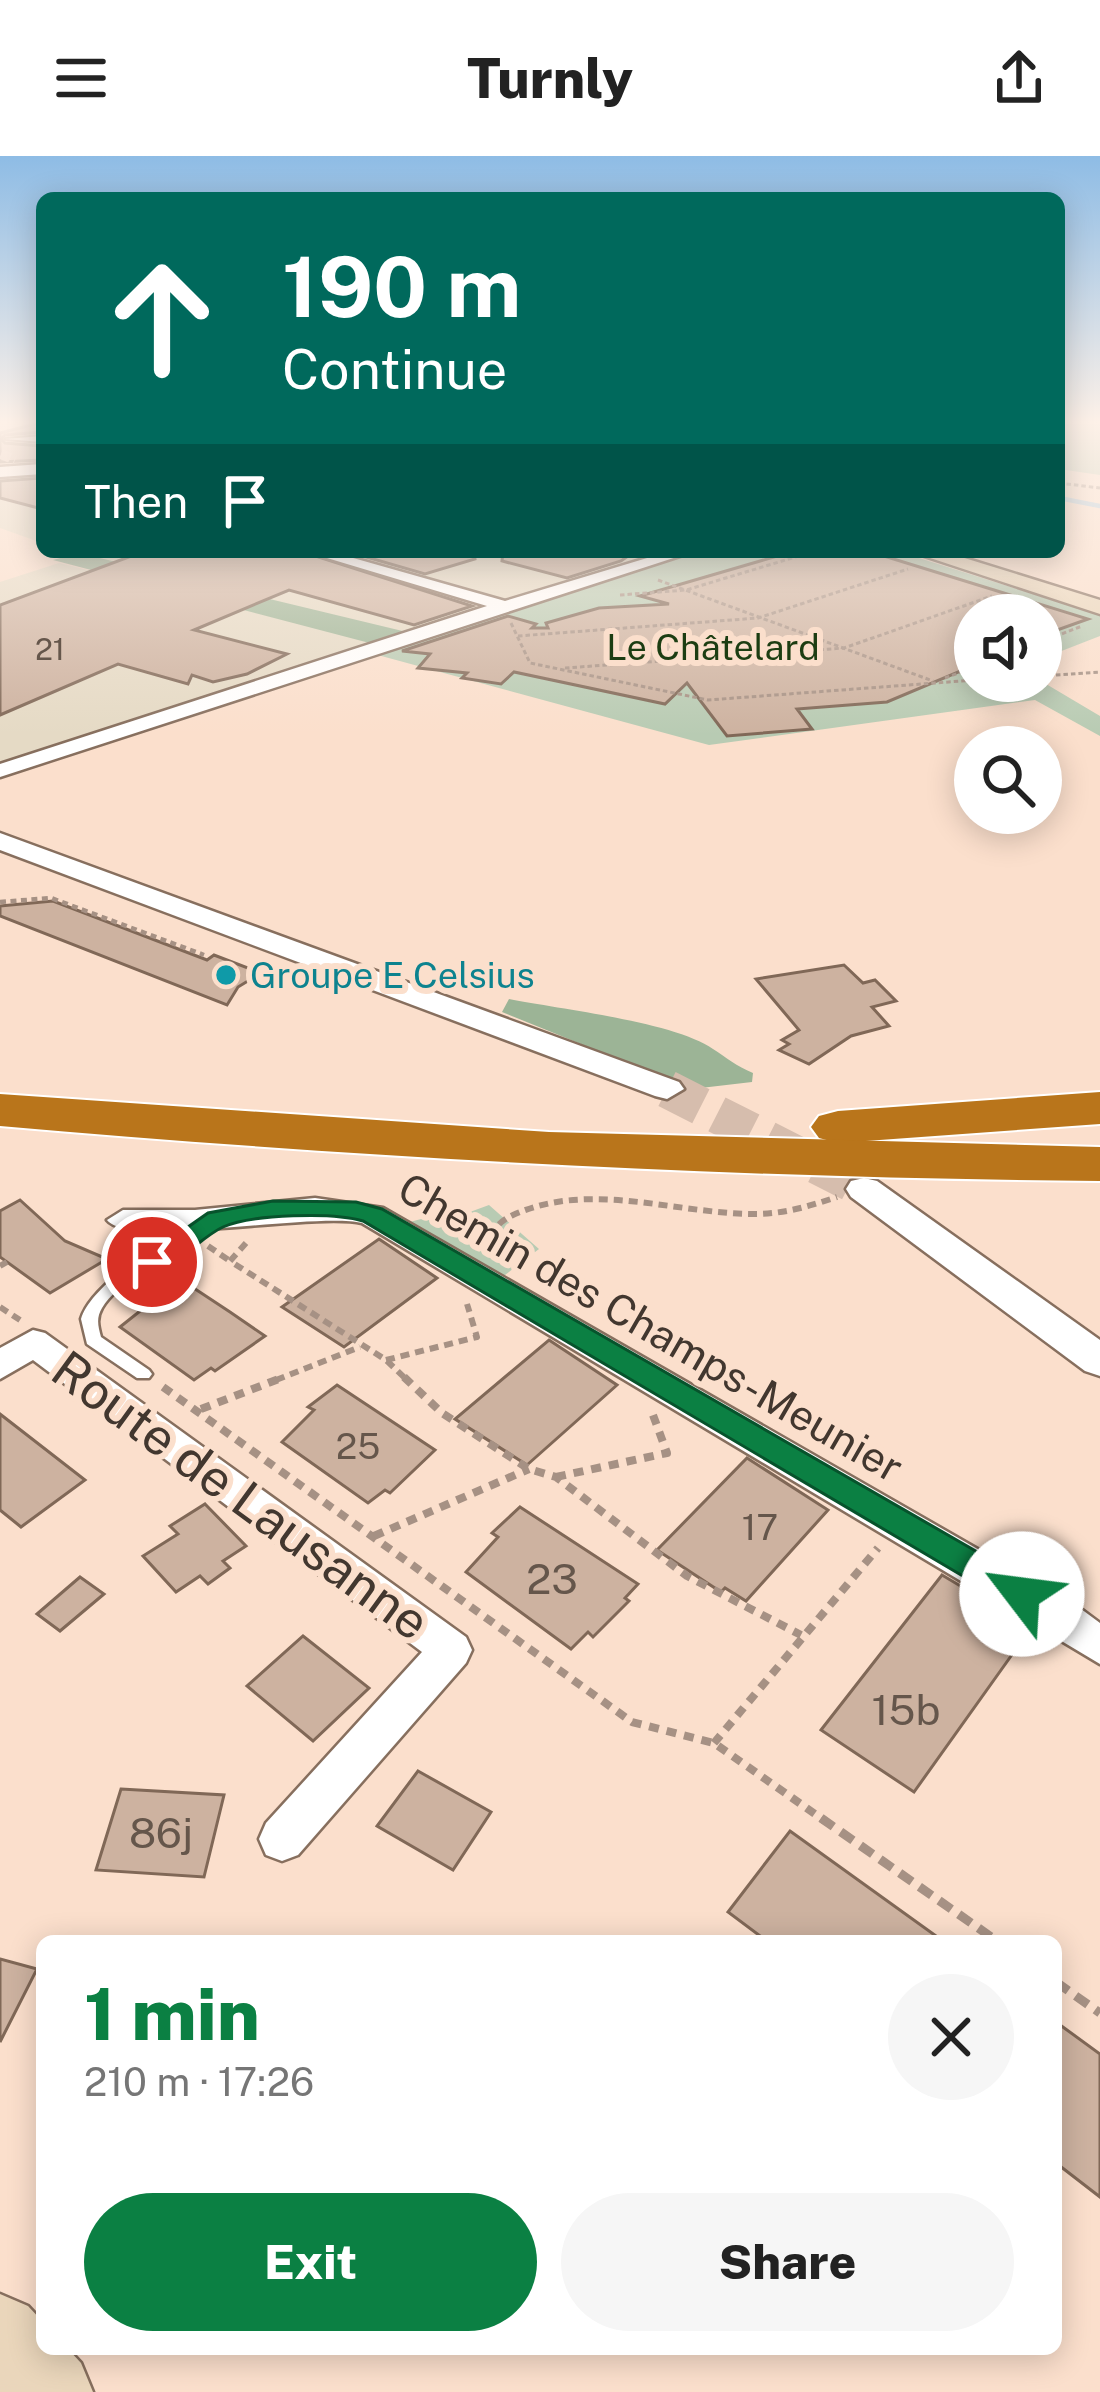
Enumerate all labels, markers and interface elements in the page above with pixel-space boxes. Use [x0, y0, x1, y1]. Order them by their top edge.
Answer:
icon: menu [48, 45, 114, 111]
icon: share [986, 45, 1052, 111]
text: Turnly [467, 47, 633, 110]
text: 190 m [282, 237, 521, 336]
icon: ahead [84, 240, 240, 396]
text: Continue [282, 338, 507, 401]
icon: arrive [212, 468, 278, 534]
text: Then [84, 475, 188, 528]
map controls [954, 594, 1062, 834]
button: sound [954, 594, 1062, 702]
park label: Le Châtelard [606, 626, 820, 668]
house number: 21 [35, 631, 65, 667]
button: search [954, 726, 1062, 834]
place label: Groupe E Celsius [250, 954, 535, 996]
marker: Groupe E Celsius [213, 962, 239, 988]
street label: Chemin des Champs-Meunier [390, 1162, 912, 1492]
pin [101, 1211, 203, 1313]
icon: arrive [119, 1229, 185, 1295]
street label: Route de Lausanne [41, 1339, 441, 1651]
house number: 25 [336, 1425, 380, 1467]
house number: 17 [742, 1506, 778, 1548]
position arrow [959, 1531, 1085, 1657]
house number: 23 [526, 1554, 578, 1603]
house number: 15b [871, 1685, 941, 1734]
house number: 86j [129, 1808, 193, 1857]
text: 1 min [84, 1972, 260, 2056]
button: close [888, 1974, 1014, 2100]
text: 210 m · 17:26 [84, 2059, 314, 2105]
button: Exit [84, 2193, 537, 2331]
button: Share [561, 2193, 1014, 2331]

